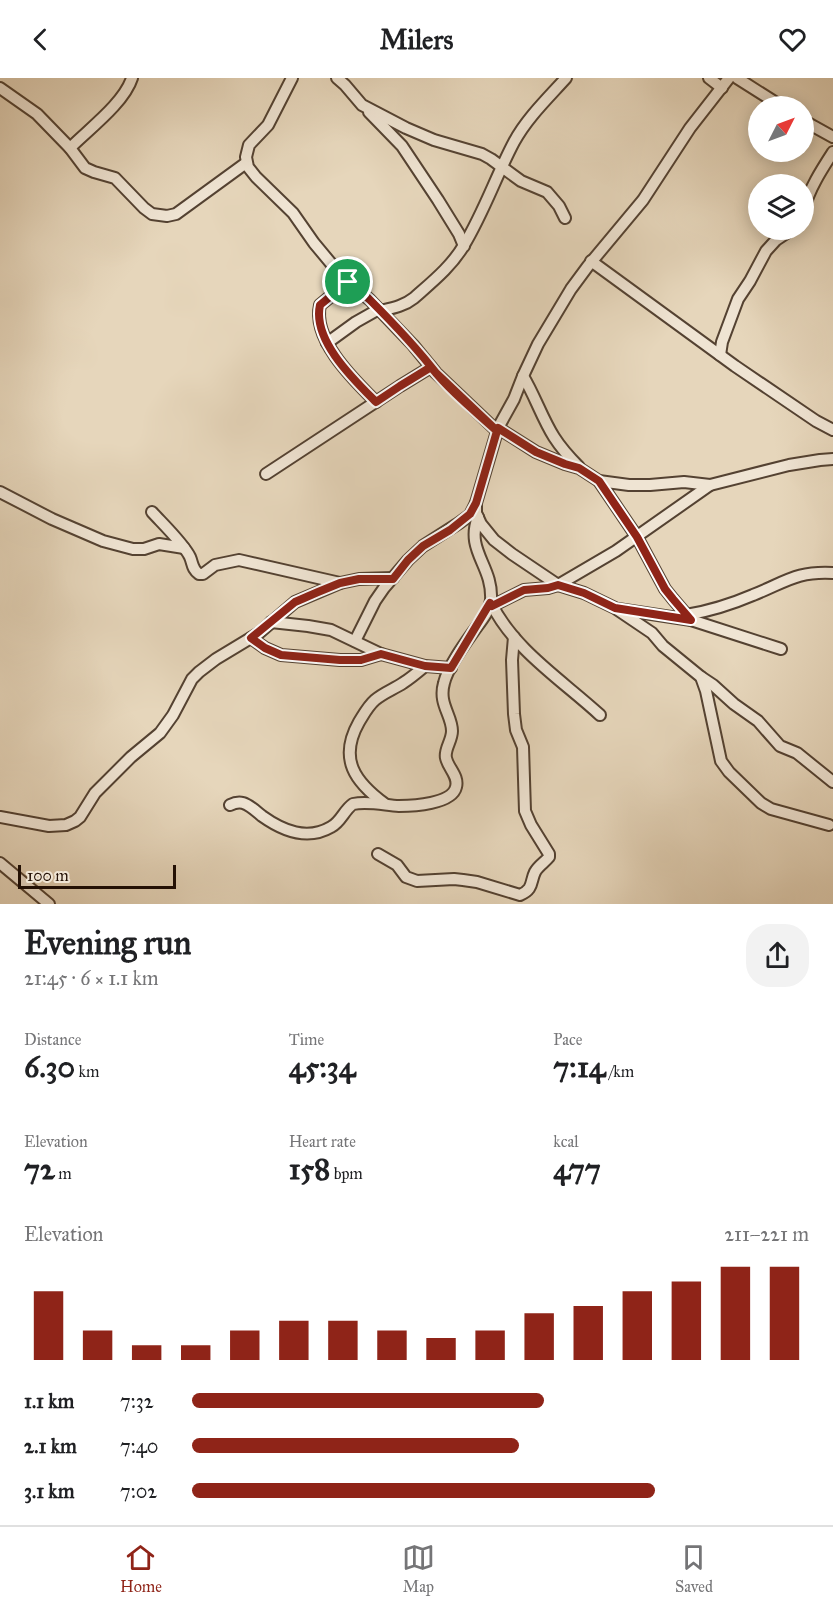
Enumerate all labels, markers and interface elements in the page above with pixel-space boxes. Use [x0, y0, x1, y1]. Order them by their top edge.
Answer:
icon: back [24, 23, 57, 56]
text: Milers [380, 23, 453, 56]
icon: heart [776, 23, 809, 56]
north arrow [748, 96, 814, 162]
map controls [748, 96, 814, 240]
button: layers [748, 174, 814, 240]
pin [322, 256, 373, 307]
icon: arrive [331, 265, 364, 298]
scale bar [18, 862, 176, 890]
text: 100 m [27, 866, 69, 885]
text: Evening run [24, 923, 191, 963]
button: share [746, 924, 809, 987]
text: 21:45 · 6 × 1.1 km [24, 966, 159, 990]
text: Distance [24, 1030, 81, 1049]
text: Time [289, 1030, 324, 1049]
text: Pace [553, 1030, 582, 1049]
text: 6.30 [24, 1049, 75, 1085]
text: 45:34 [289, 1049, 356, 1085]
text: 7:14 [553, 1049, 605, 1085]
text: km [75, 1062, 99, 1081]
text: /km [605, 1062, 634, 1081]
text: Elevation [24, 1132, 88, 1151]
text: Heart rate [289, 1132, 356, 1151]
text: kcal [553, 1132, 578, 1151]
text: 72 [24, 1151, 55, 1187]
text: 158 [289, 1151, 330, 1187]
text: 477 [553, 1151, 601, 1187]
text: m [55, 1164, 72, 1183]
text: bpm [330, 1164, 363, 1183]
text: Elevation [24, 1222, 103, 1246]
text: 211–221 m [724, 1222, 809, 1246]
text: 1.1 km [24, 1389, 74, 1413]
text: 7:32 [120, 1389, 154, 1413]
text: 2.1 km [24, 1434, 77, 1458]
text: 7:40 [120, 1434, 159, 1458]
text: 3.1 km [24, 1479, 74, 1503]
text: 7:02 [120, 1479, 157, 1503]
tab: Home [120, 1541, 162, 1596]
tab: Map [402, 1541, 435, 1596]
tab: Saved [675, 1541, 713, 1596]

